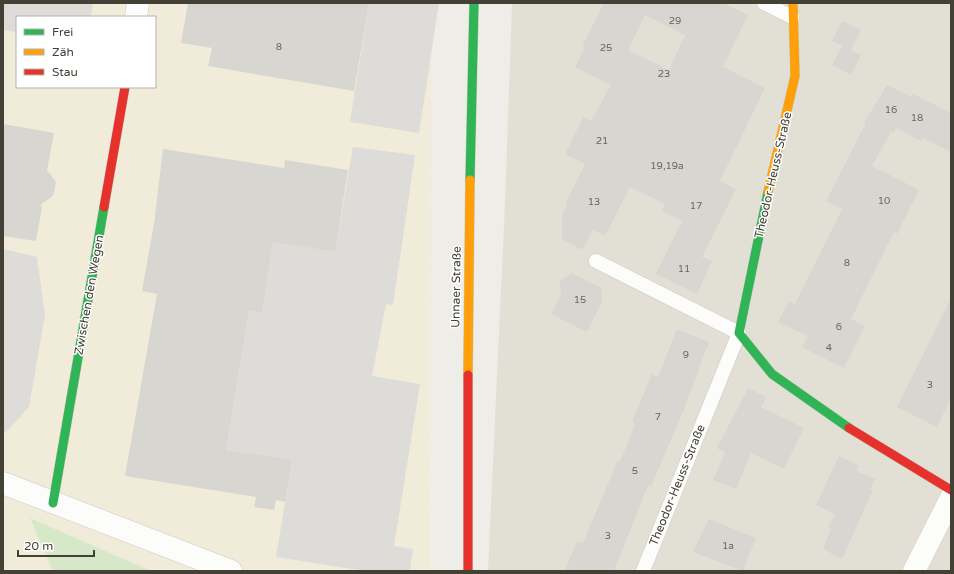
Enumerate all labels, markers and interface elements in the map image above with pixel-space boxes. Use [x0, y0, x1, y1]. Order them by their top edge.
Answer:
house number: 29 [669, 15, 681, 27]
legend [16, 16, 156, 88]
text: Frei [52, 25, 73, 39]
house number: 8 [276, 41, 282, 53]
house number: 25 [600, 42, 612, 54]
text: Zäh [52, 45, 74, 59]
text: Stau [52, 65, 78, 79]
house number: 23 [658, 68, 670, 80]
house number: 16 [885, 104, 897, 116]
street label: Theodor-Heuss-Straße [752, 110, 794, 240]
house number: 18 [911, 112, 923, 124]
house number: 21 [596, 135, 608, 147]
house number: 19,19a [650, 160, 684, 172]
house number: 10 [878, 195, 890, 207]
house number: 13 [588, 196, 600, 208]
house number: 17 [690, 200, 702, 212]
street label: Zwischen den Wegen [72, 234, 106, 356]
street label: Unnaer Straße [448, 246, 464, 328]
house number: 8 [844, 257, 850, 269]
house number: 11 [678, 263, 690, 275]
house number: 15 [574, 294, 586, 306]
house number: 6 [836, 321, 842, 333]
house number: 4 [826, 342, 832, 354]
house number: 9 [683, 349, 689, 361]
house number: 3 [927, 379, 933, 391]
house number: 7 [655, 411, 661, 423]
street label: Theodor-Heuss-Straße [646, 422, 708, 548]
house number: 5 [632, 465, 638, 477]
house number: 3 [605, 530, 611, 542]
scale bar [18, 532, 94, 558]
text: 20 m [24, 539, 53, 553]
house number: 1a [722, 540, 734, 552]

